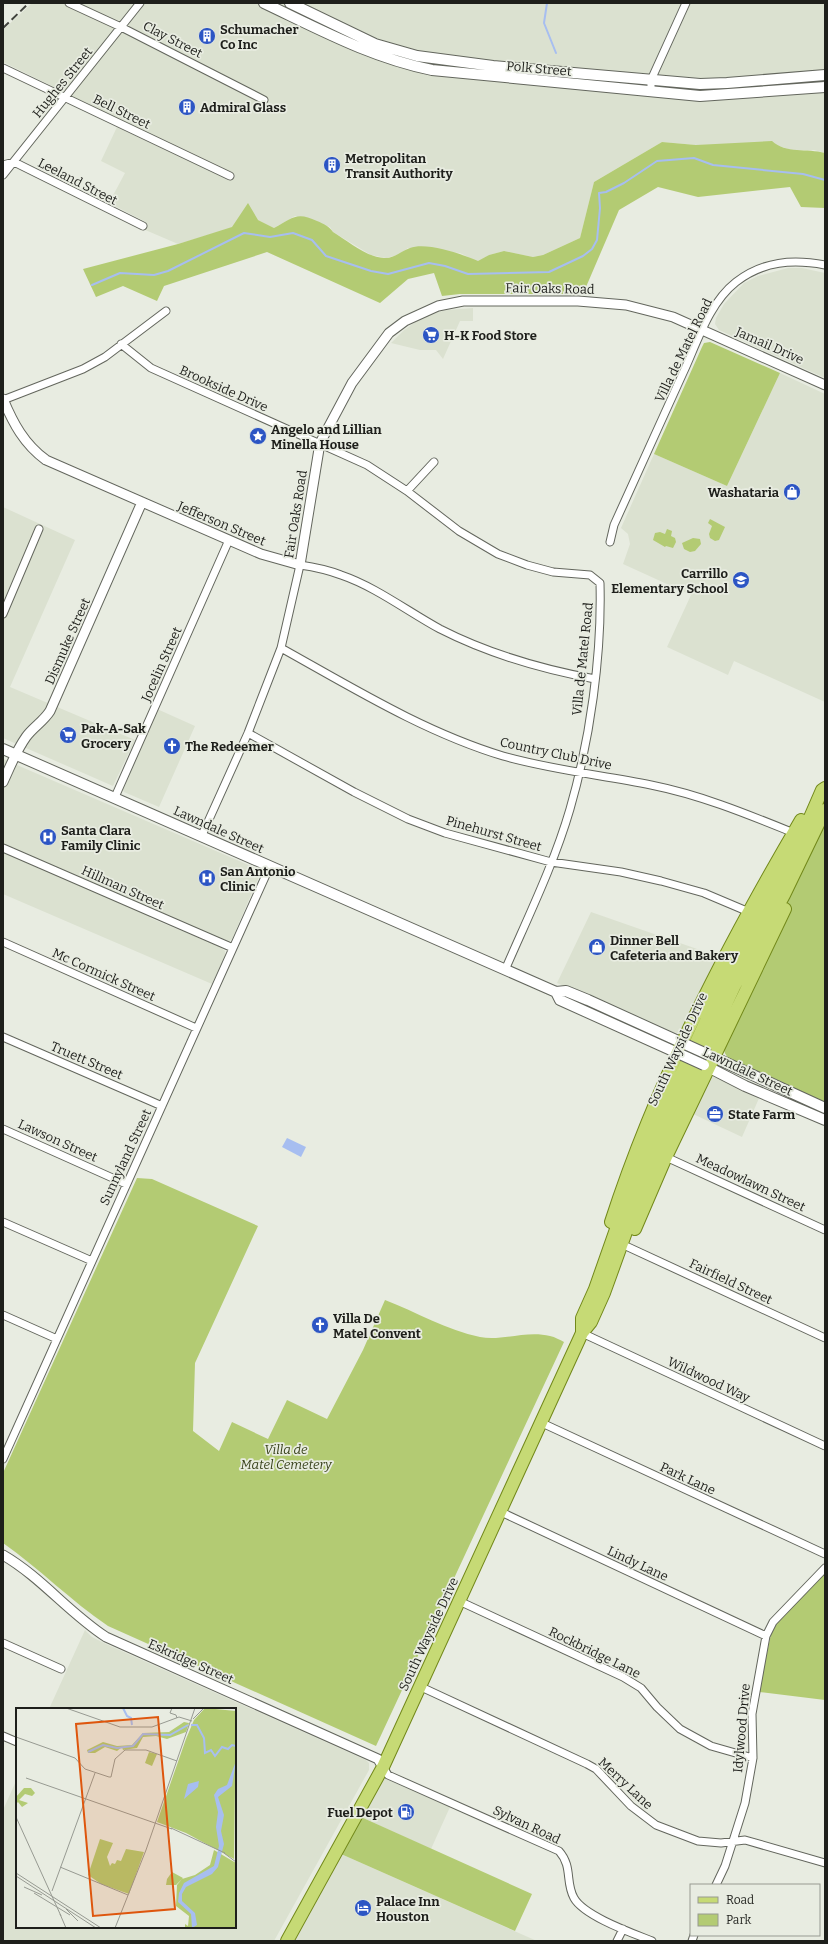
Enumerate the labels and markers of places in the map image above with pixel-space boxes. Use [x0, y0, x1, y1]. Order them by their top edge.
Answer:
place label: Schumacher Co Inc [220, 22, 299, 52]
building icon: Schumacher Co Inc [197, 26, 217, 46]
building icon: Admiral Glass [177, 97, 197, 117]
place label: Admiral Glass [200, 100, 286, 115]
place label: Metropolitan Transit Authority [345, 151, 453, 181]
building icon: Metropolitan Transit Authority [322, 155, 342, 175]
supermarket icon: H-K Food Store [421, 325, 441, 345]
place label: H-K Food Store [444, 328, 537, 343]
place label: Angelo and Lillian Minella House [271, 422, 382, 452]
place icon: Angelo and Lillian Minella House [248, 426, 268, 446]
shop icon: Washataria [782, 482, 802, 502]
place label: Washataria [708, 485, 780, 500]
place label: Carrillo Elementary School [611, 566, 728, 596]
school or university icon: Carrillo Elementary School [731, 570, 751, 590]
place label: Pak-A-Sak Grocery [81, 721, 146, 751]
supermarket icon: Pak-A-Sak Grocery [58, 725, 78, 745]
church icon: The Redeemer [162, 736, 182, 756]
place label: The Redeemer [185, 739, 274, 754]
place label: Santa Clara Family Clinic [61, 823, 141, 853]
hospital icon: Santa Clara Family Clinic [38, 827, 58, 847]
place label: San Antonio Clinic [220, 864, 296, 894]
hospital icon: San Antonio Clinic [197, 868, 217, 888]
place label: Dinner Bell Cafeteria and Bakery [610, 933, 739, 963]
shop icon: Dinner Bell Cafeteria and Bakery [587, 937, 607, 957]
office icon: State Farm [705, 1104, 725, 1124]
place label: State Farm [728, 1107, 796, 1122]
place label: Villa De Matel Convent [333, 1311, 421, 1341]
church icon: Villa De Matel Convent [310, 1315, 330, 1335]
fuel station icon: Fuel Depot [396, 1802, 416, 1822]
place label: Fuel Depot [327, 1805, 393, 1820]
place label: Palace Inn Houston [376, 1894, 440, 1924]
hotel icon: Palace Inn Houston [353, 1898, 373, 1918]

